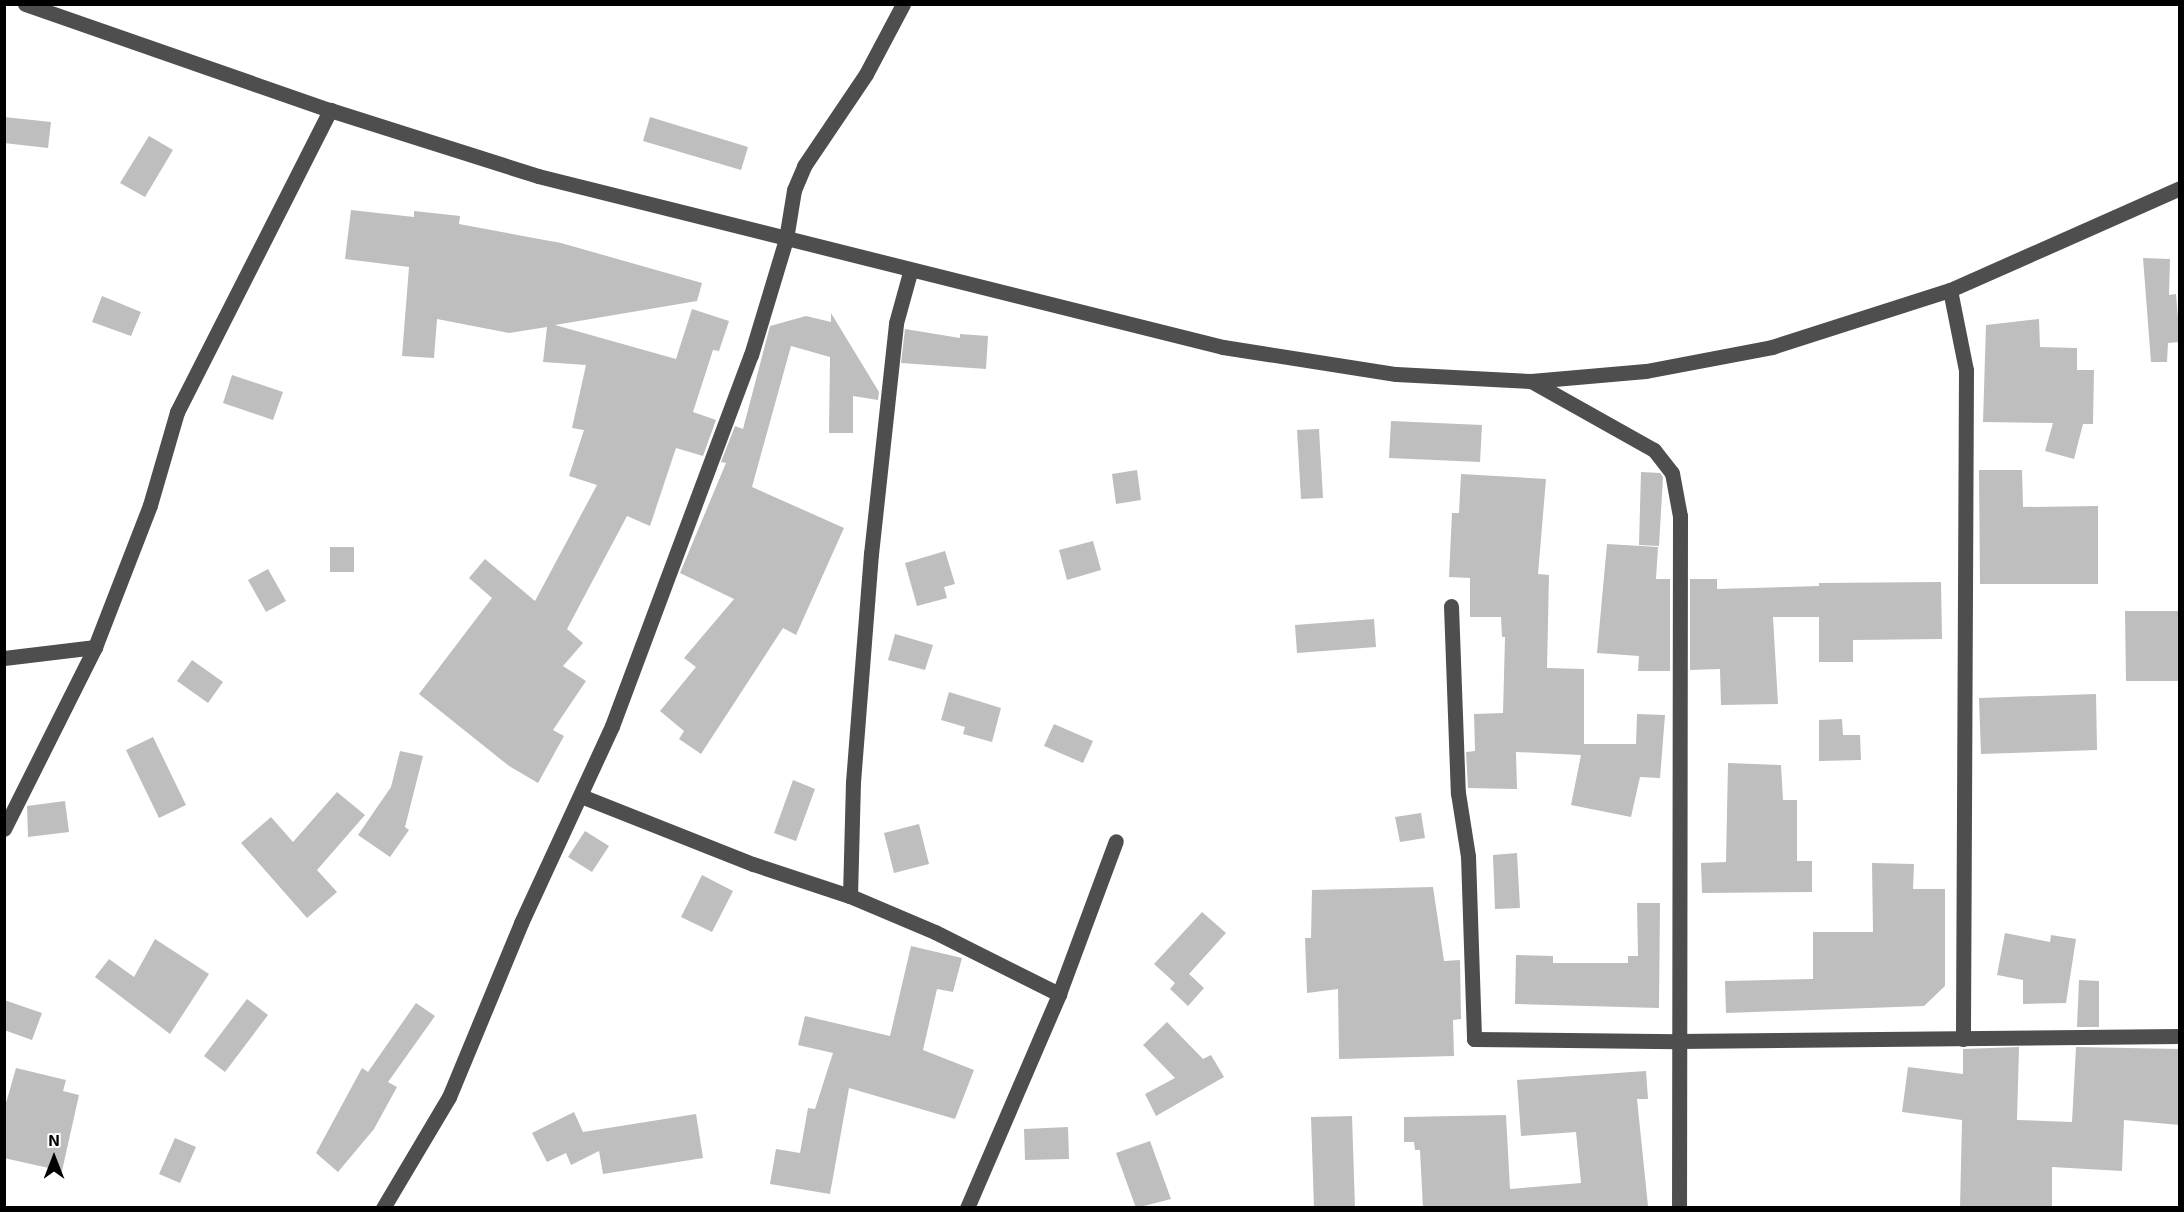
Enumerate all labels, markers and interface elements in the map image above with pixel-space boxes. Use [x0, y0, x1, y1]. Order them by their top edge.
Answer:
north arrow [24, 1128, 84, 1188]
text: N [48, 1130, 60, 1149]

